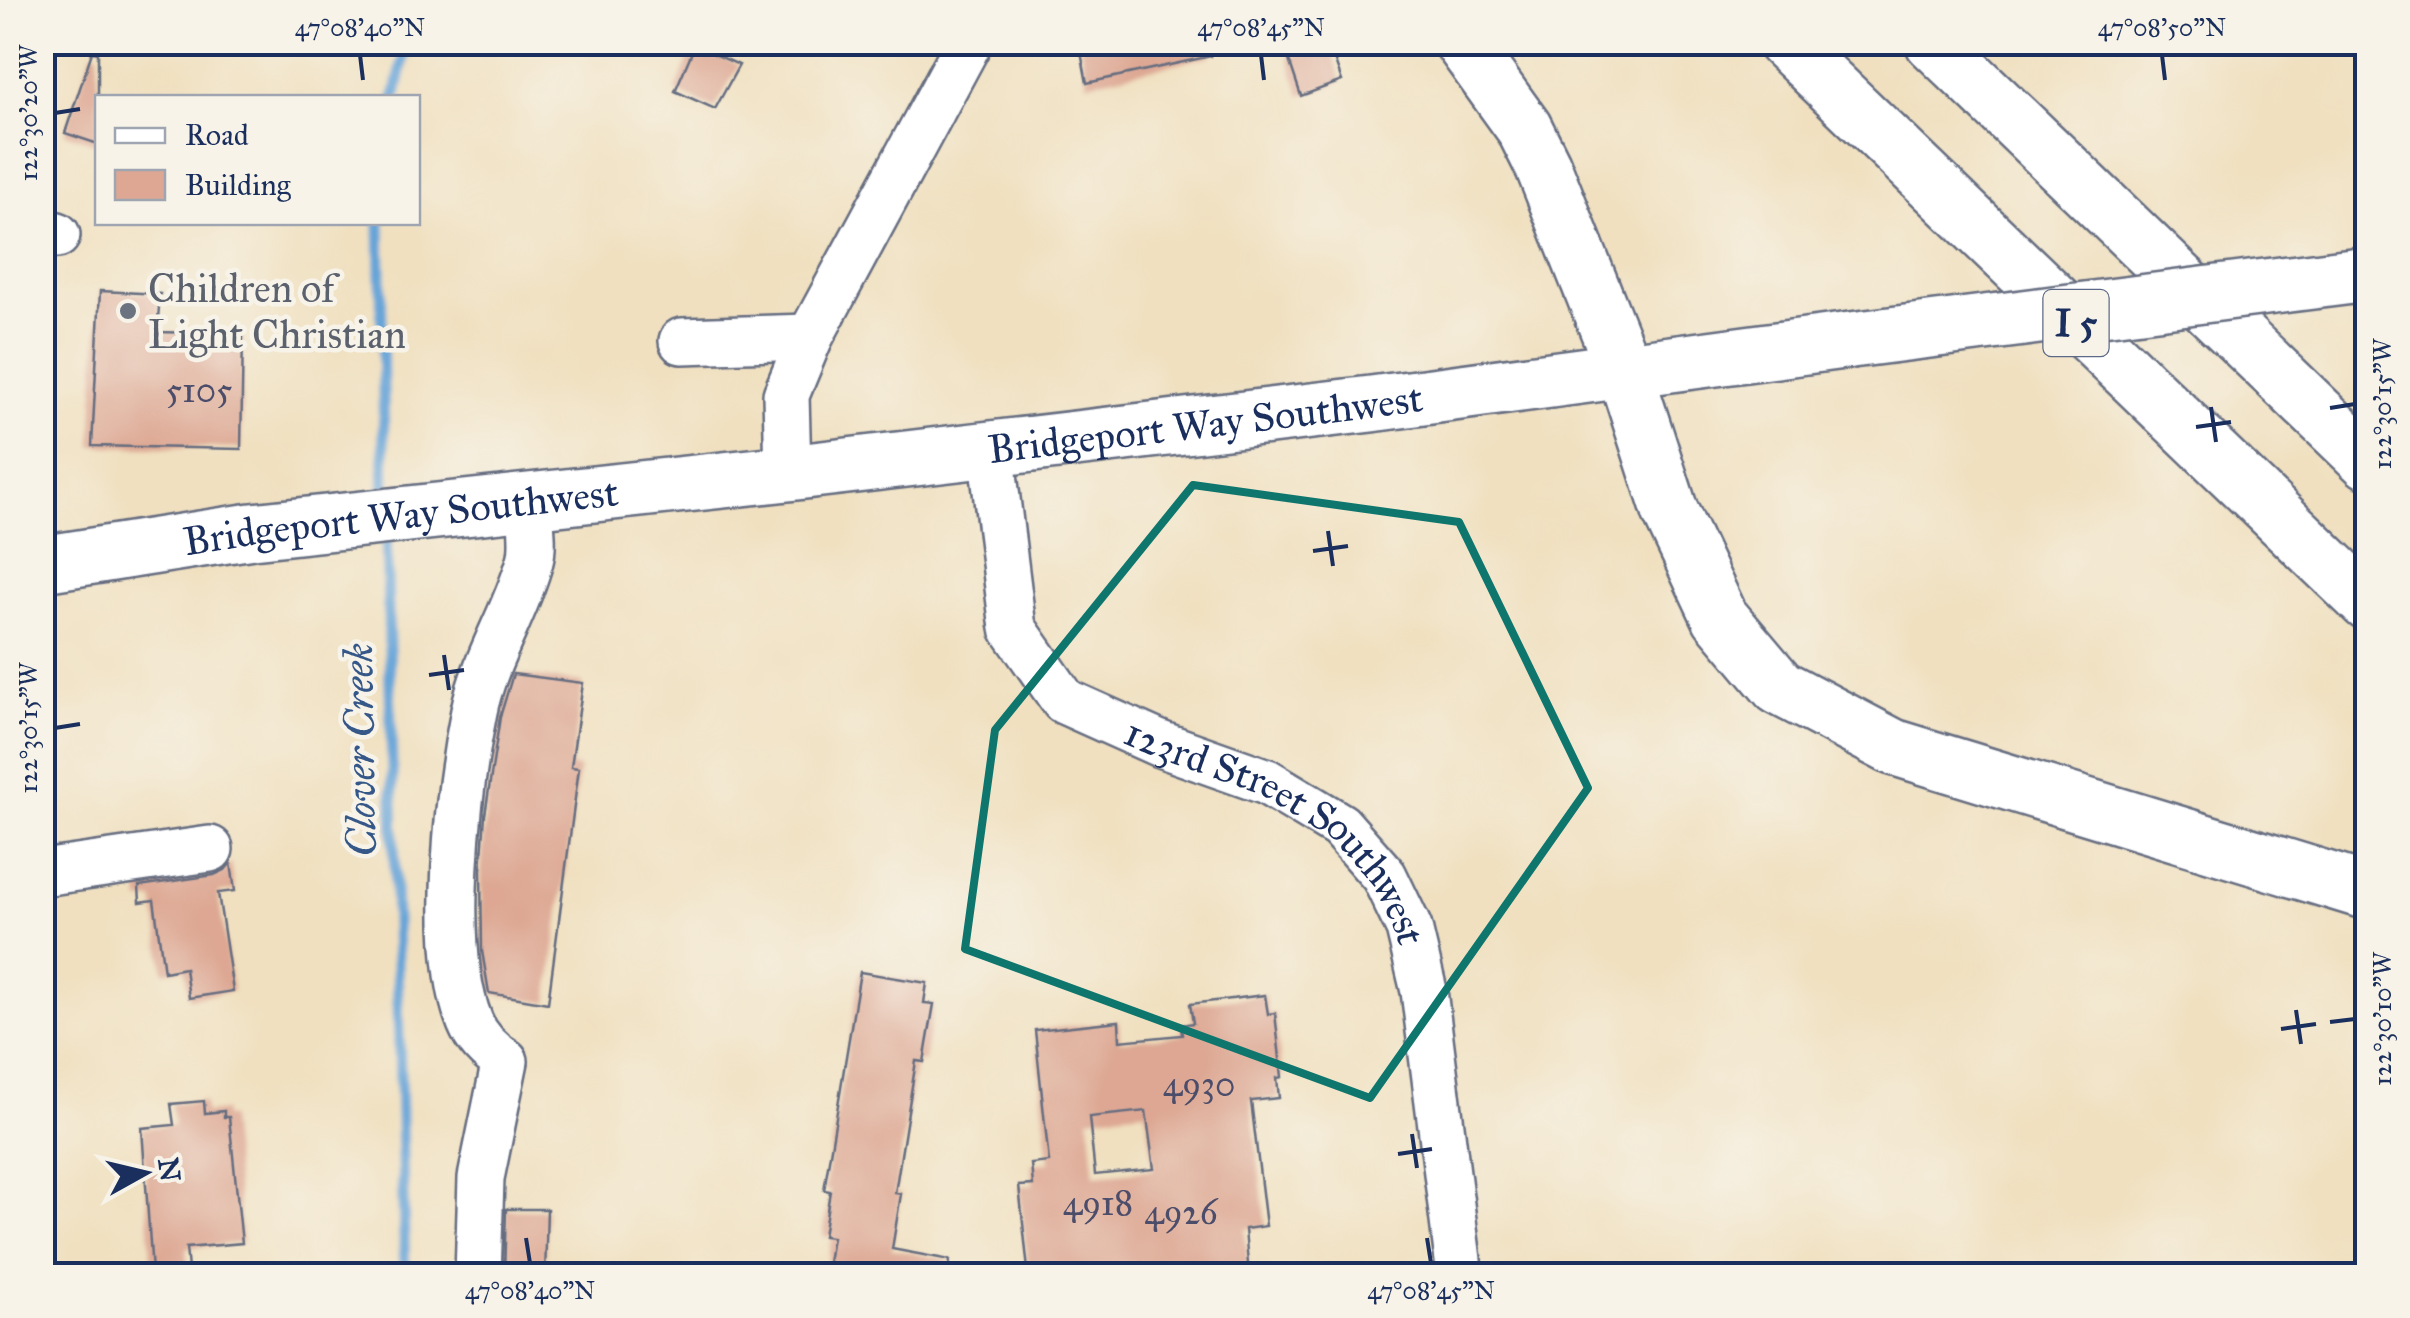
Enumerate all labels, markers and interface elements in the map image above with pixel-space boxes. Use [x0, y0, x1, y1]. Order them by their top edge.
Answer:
text: 47°08'40"N [295, 12, 425, 43]
text: 47°08'45"N [1197, 12, 1325, 43]
text: 47°08'50"N [2098, 12, 2226, 43]
text: 122°30'20"W [13, 43, 44, 181]
legend [95, 95, 420, 225]
text: Road [185, 117, 249, 153]
text: Building [185, 167, 292, 203]
place label: Children of Light Christian [148, 264, 406, 359]
road number: I 5 [2044, 290, 2108, 356]
marker: Children of Light Christian [117, 300, 139, 322]
text: 122°30'15"W [2367, 337, 2398, 469]
house number: 5105 [166, 369, 232, 412]
street label: Bridgeport Way Southwest [985, 373, 1426, 474]
street label: Bridgeport Way Southwest [180, 467, 621, 566]
water label: Clover Creek [332, 642, 388, 857]
text: 122°30'15"W [13, 661, 44, 793]
street label: 123rd Street Southwest [1117, 707, 1437, 949]
text: 122°30'10"W [2367, 951, 2398, 1086]
house number: 4930 [1163, 1063, 1235, 1106]
north arrow [95, 1123, 195, 1223]
text: N [150, 1155, 188, 1184]
house number: 4918 [1063, 1182, 1133, 1225]
house number: 4926 [1144, 1191, 1219, 1234]
text: 47°08'40"N [465, 1275, 595, 1306]
text: 47°08'45"N [1367, 1275, 1495, 1306]

